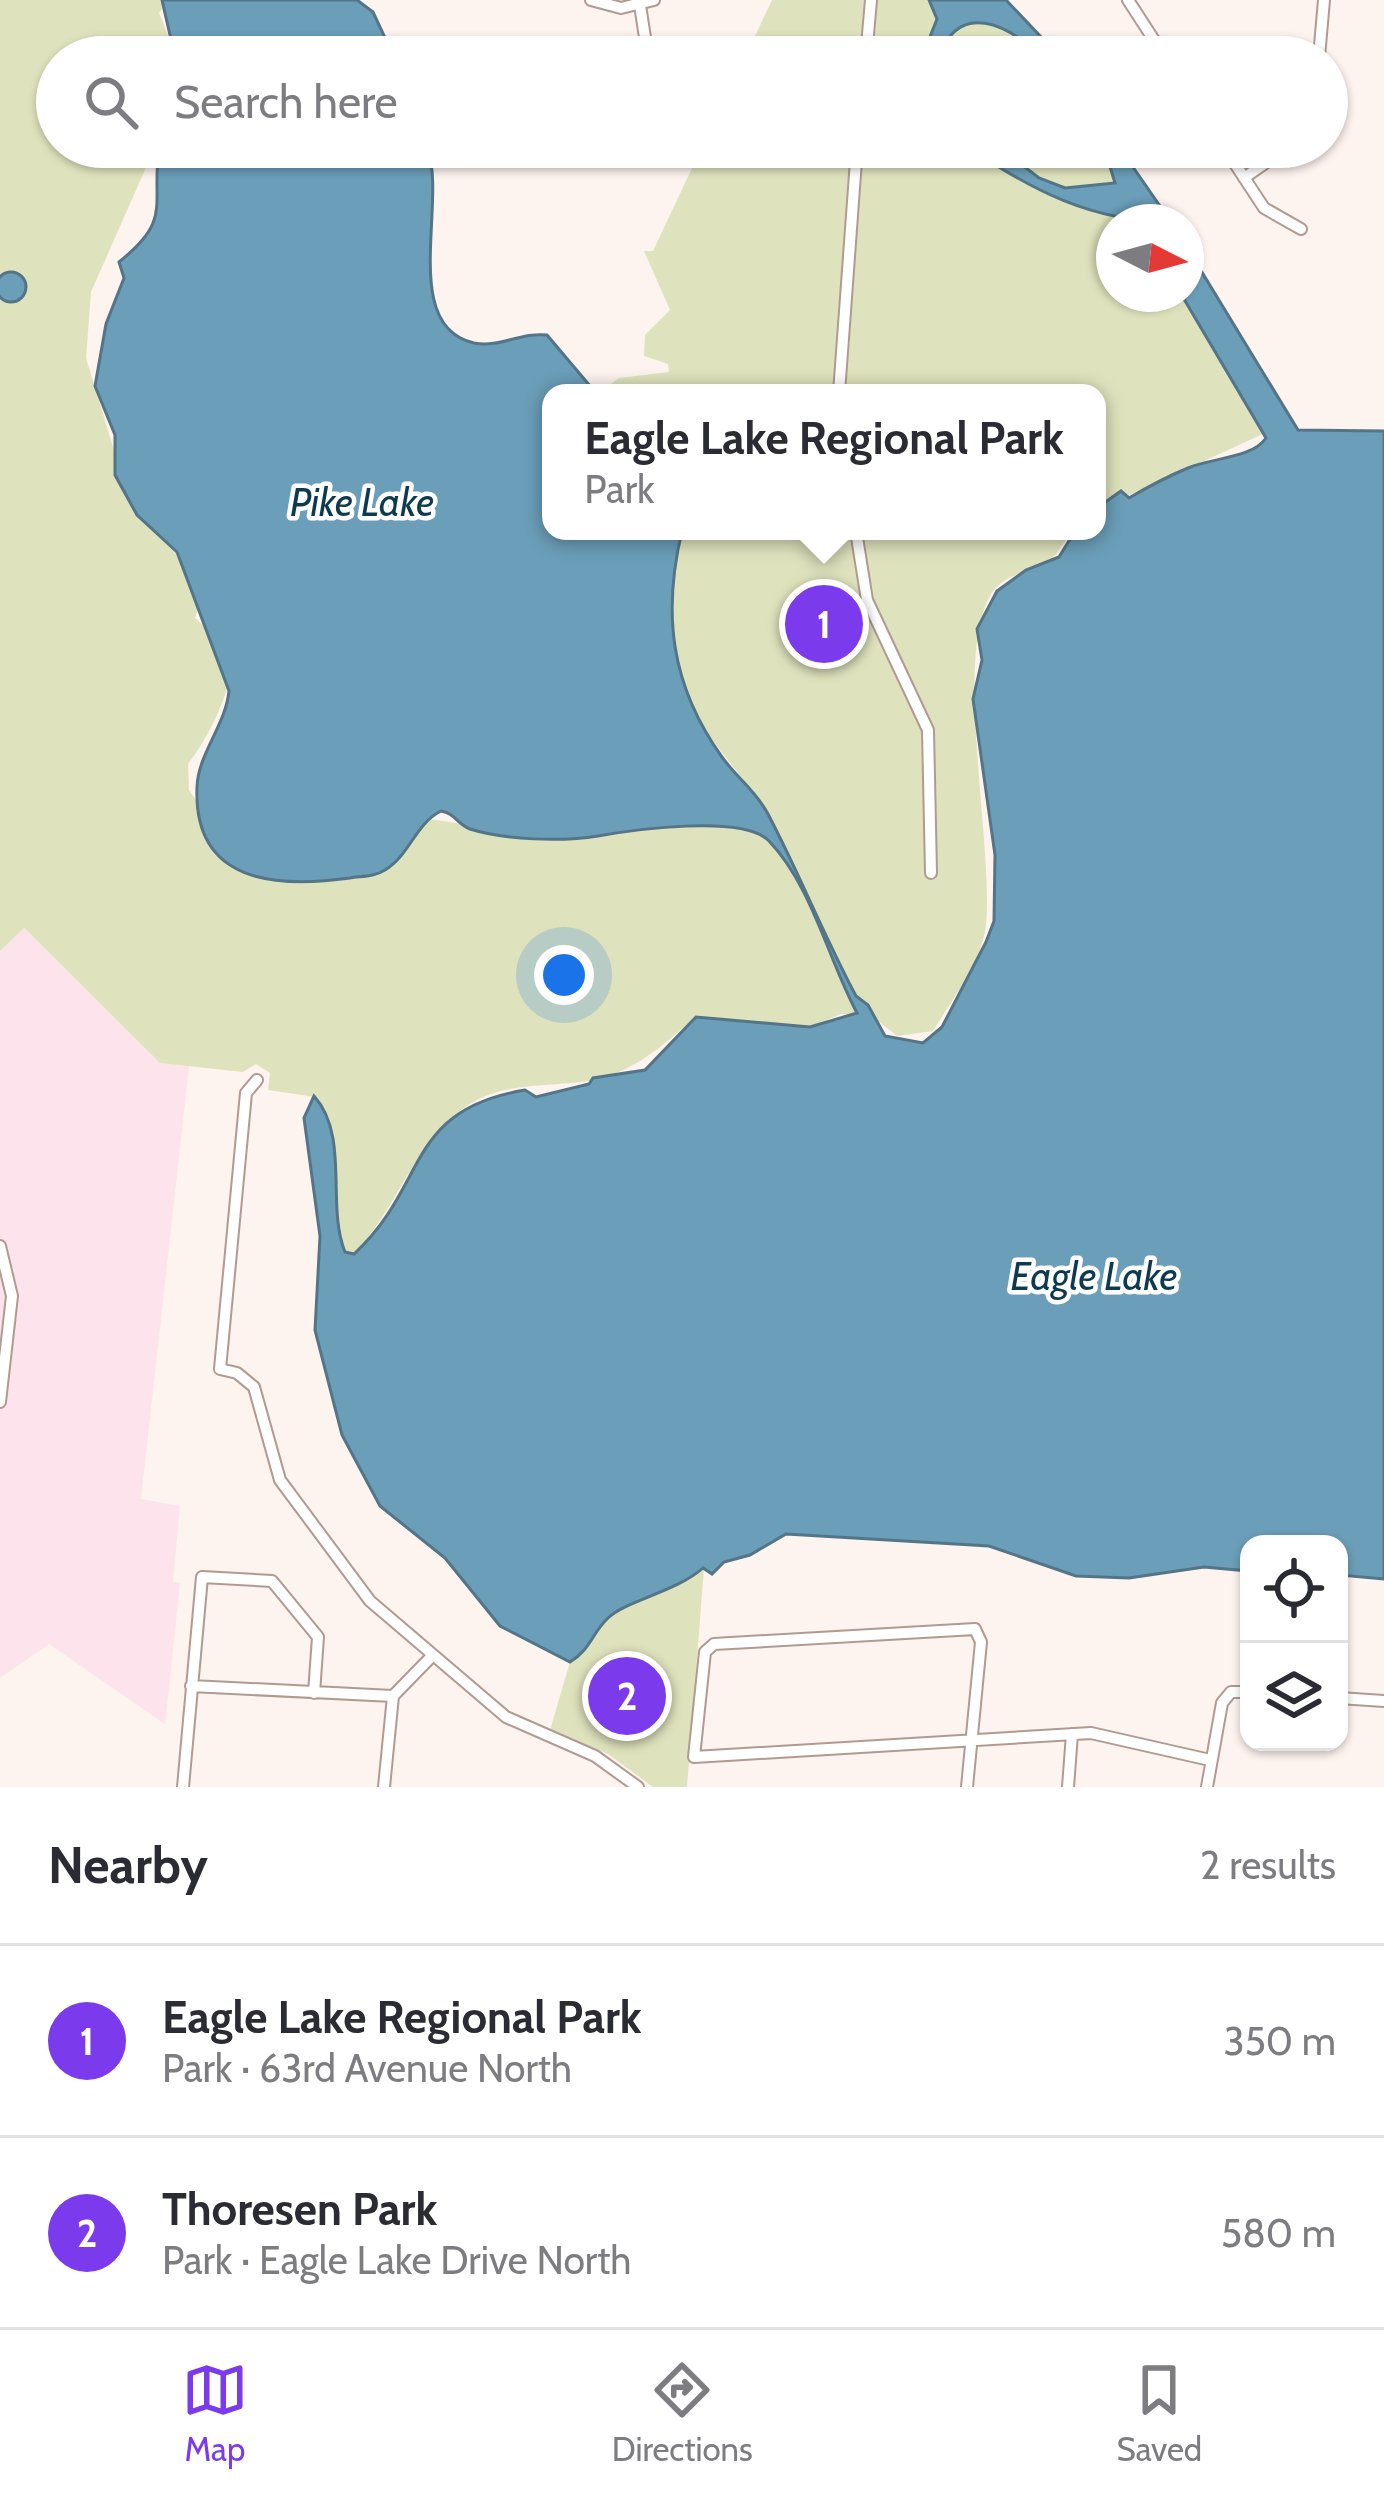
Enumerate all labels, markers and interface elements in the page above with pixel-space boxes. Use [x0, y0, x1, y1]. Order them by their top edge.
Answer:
search box [36, 36, 1348, 168]
icon: search [78, 69, 144, 135]
text: Search here [174, 75, 398, 129]
north arrow [1096, 204, 1204, 312]
popup [542, 384, 1106, 540]
text: Eagle Lake Regional Park [584, 411, 1064, 465]
text: Park [584, 465, 654, 513]
water label: Pike Lake [290, 478, 434, 526]
pin: 1 [785, 579, 863, 669]
your location [534, 945, 594, 1005]
water label: Eagle Lake [1011, 1252, 1177, 1300]
map controls [1240, 1535, 1348, 1751]
button: locate [1240, 1535, 1348, 1643]
button: layers [1240, 1643, 1348, 1751]
pin: 2 [588, 1651, 666, 1741]
text: Nearby [48, 1834, 208, 1896]
text: 2 results [1200, 1841, 1336, 1889]
text: Eagle Lake Regional Park [162, 1990, 642, 2044]
text: 1 [80, 2017, 94, 2065]
text: 350 m [1224, 2017, 1336, 2065]
text: Park · 63rd Avenue North [162, 2044, 572, 2092]
text: Thoresen Park [162, 2182, 437, 2236]
text: 2 [77, 2209, 97, 2257]
text: 580 m [1221, 2209, 1336, 2257]
text: Park · Eagle Lake Drive North [162, 2236, 631, 2284]
tab: Map [182, 2357, 248, 2469]
tab: Directions [612, 2357, 753, 2469]
tab: Saved [1116, 2357, 1202, 2469]

